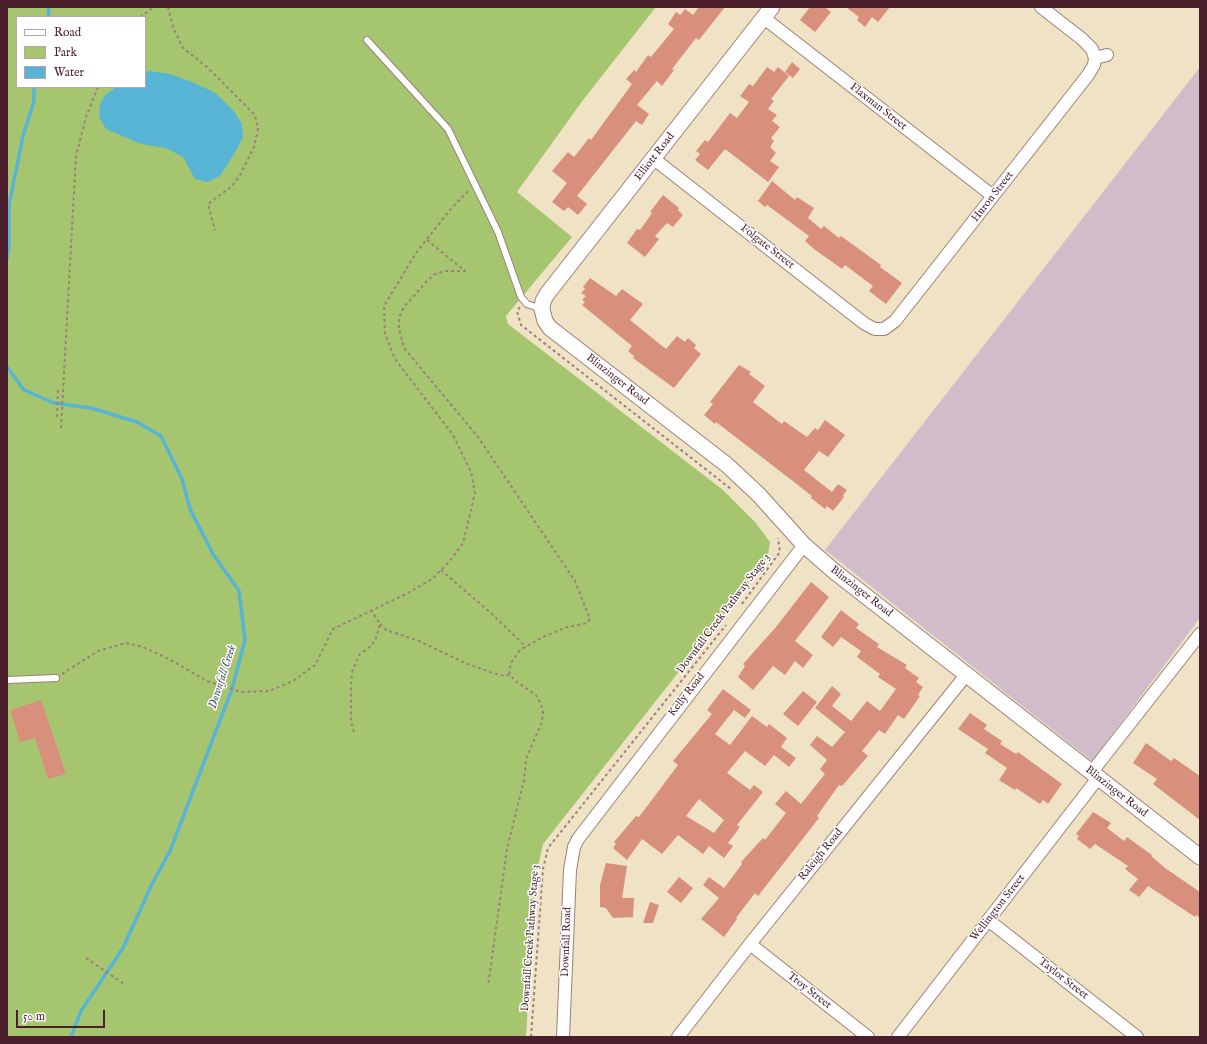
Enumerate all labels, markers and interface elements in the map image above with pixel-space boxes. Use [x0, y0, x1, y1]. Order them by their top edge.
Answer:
legend [16, 16, 146, 88]
text: Road [54, 25, 81, 40]
text: Park [54, 45, 77, 60]
text: Water [54, 65, 84, 80]
street label: Flaxman Street [847, 81, 909, 133]
street label: Elliott Road [632, 130, 678, 184]
street label: Huron Street [969, 169, 1017, 225]
street label: Folgate Street [737, 222, 797, 272]
street label: Blinzinger Road [583, 352, 651, 408]
street label: Downfall Creek Pathway Stage 3 [674, 551, 774, 677]
street label: Blinzinger Road [827, 564, 895, 620]
water label: Downfall Creek [206, 643, 240, 711]
street label: Kelly Road [666, 671, 708, 719]
street label: Blinzinger Road [1082, 764, 1150, 820]
street label: Raleigh Road [796, 826, 846, 884]
street label: Downfall Creek Pathway Stage 3 [519, 864, 543, 1012]
street label: Wellington Street [968, 872, 1028, 944]
street label: Downfall Road [559, 907, 575, 977]
street label: Taylor Street [1035, 955, 1091, 1003]
street label: Troy Street [784, 970, 834, 1012]
scale bar [18, 1002, 107, 1028]
text: 50 m [23, 1009, 45, 1024]

